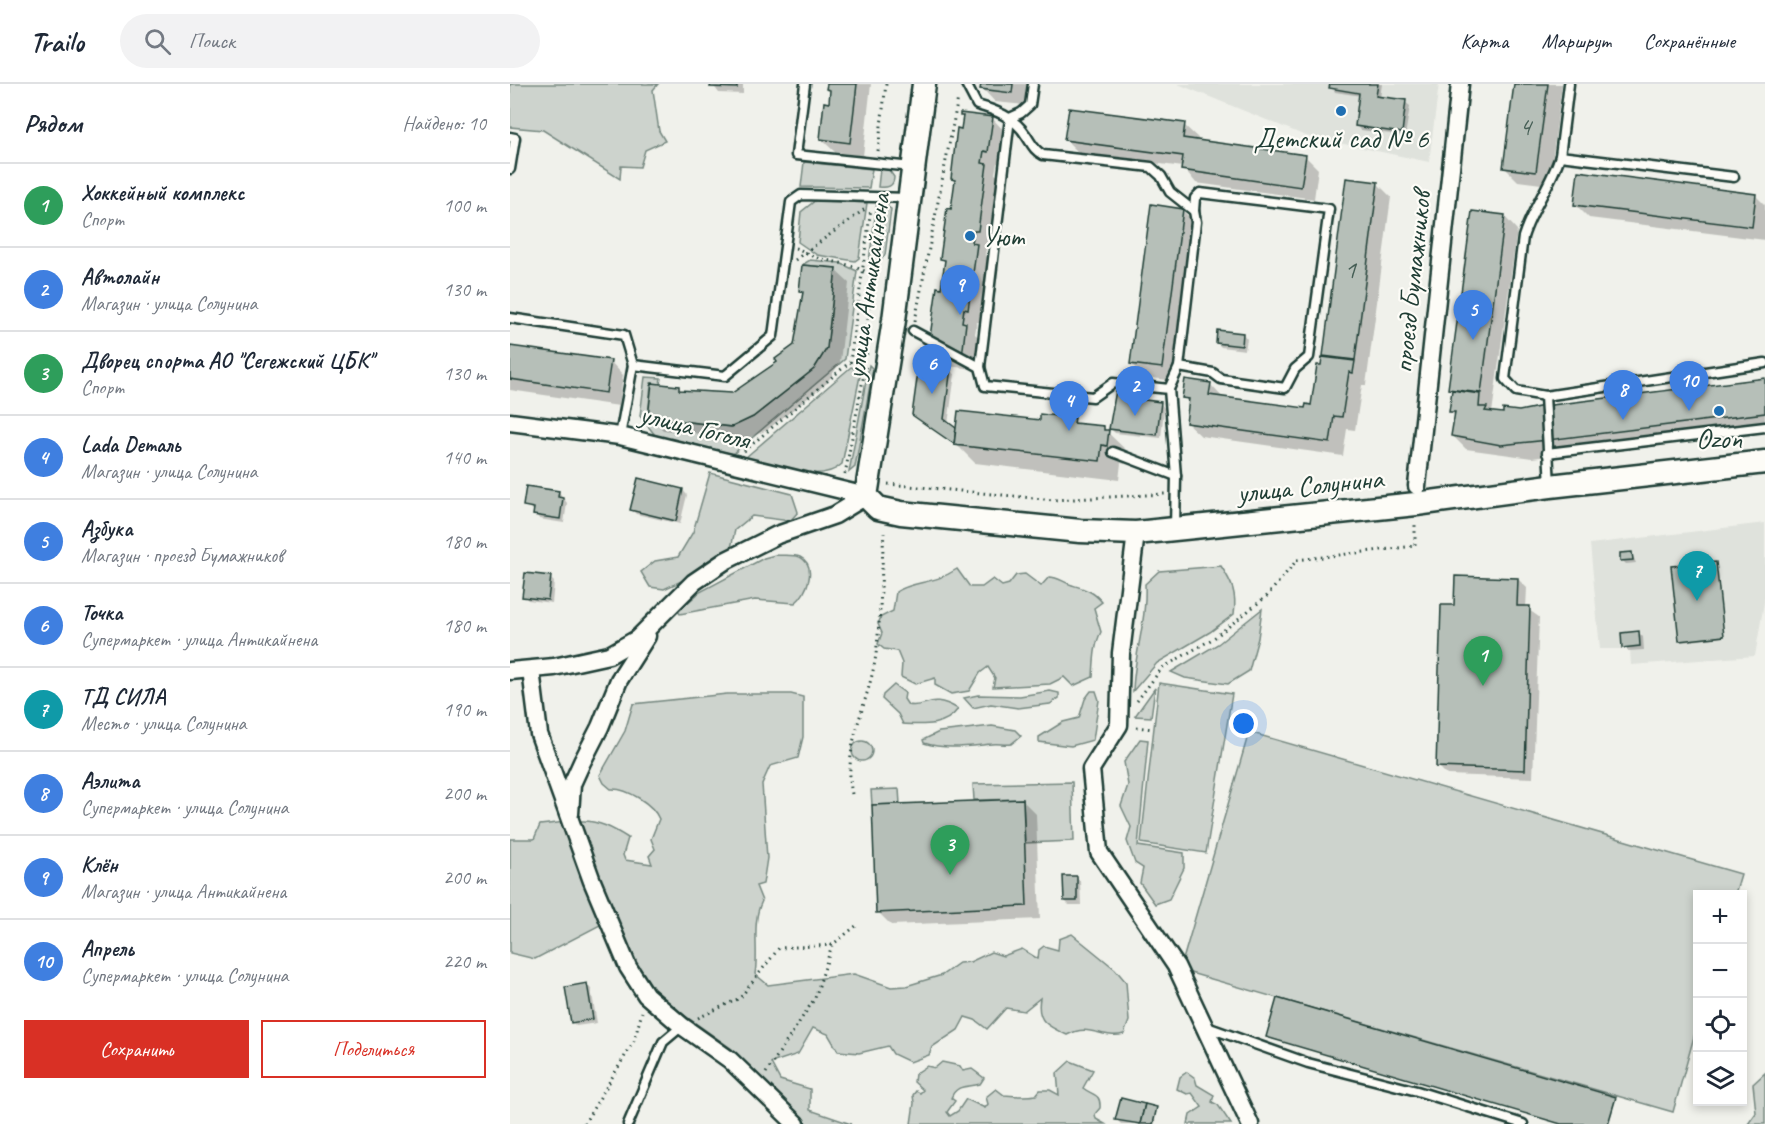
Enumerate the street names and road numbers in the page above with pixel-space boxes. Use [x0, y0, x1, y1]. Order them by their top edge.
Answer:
street label: проезд Бумажников [1385, 184, 1439, 375]
street label: улица Антикайнена [837, 189, 898, 383]
street label: улица Гоголя [634, 395, 756, 458]
street label: улица Солунина [1233, 460, 1386, 511]

